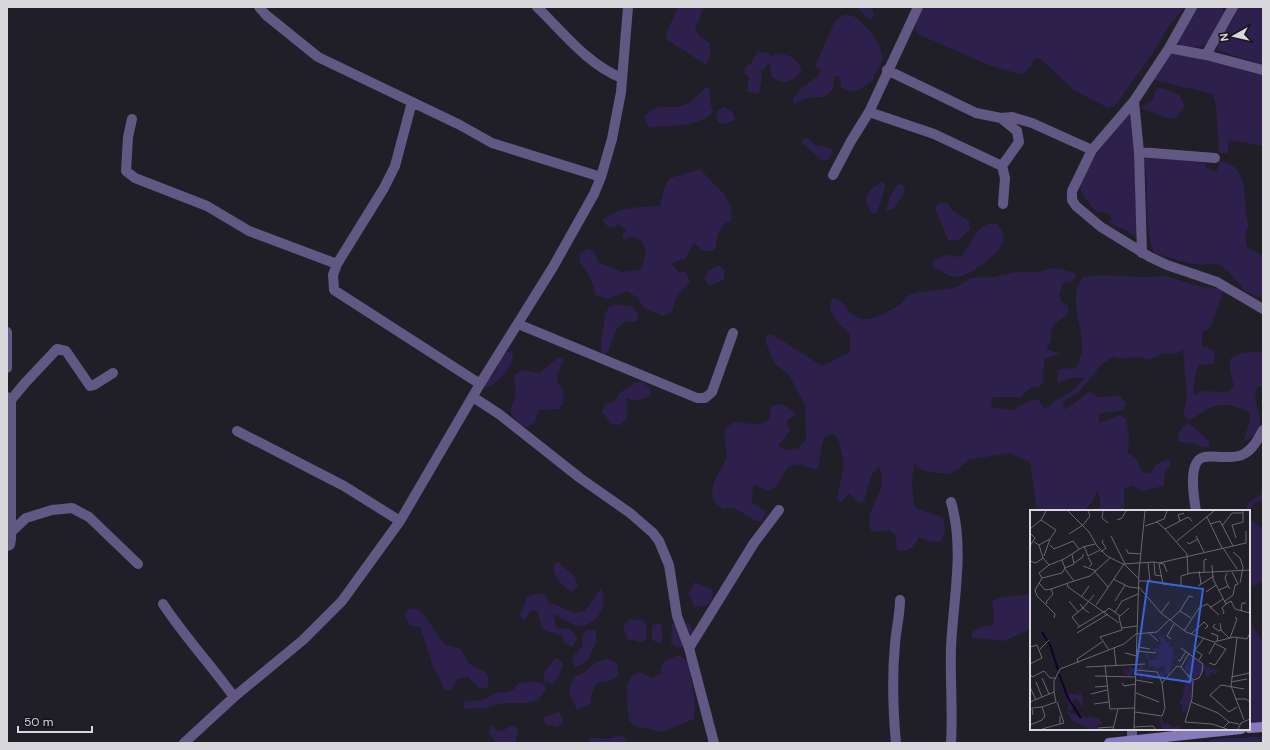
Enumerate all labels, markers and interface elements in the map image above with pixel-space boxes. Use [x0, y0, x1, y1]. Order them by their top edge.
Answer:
north arrow [1214, 16, 1254, 56]
text: N [1217, 32, 1232, 42]
inset map [1030, 510, 1250, 730]
scale bar [18, 708, 92, 734]
text: 50 m [24, 714, 53, 730]

